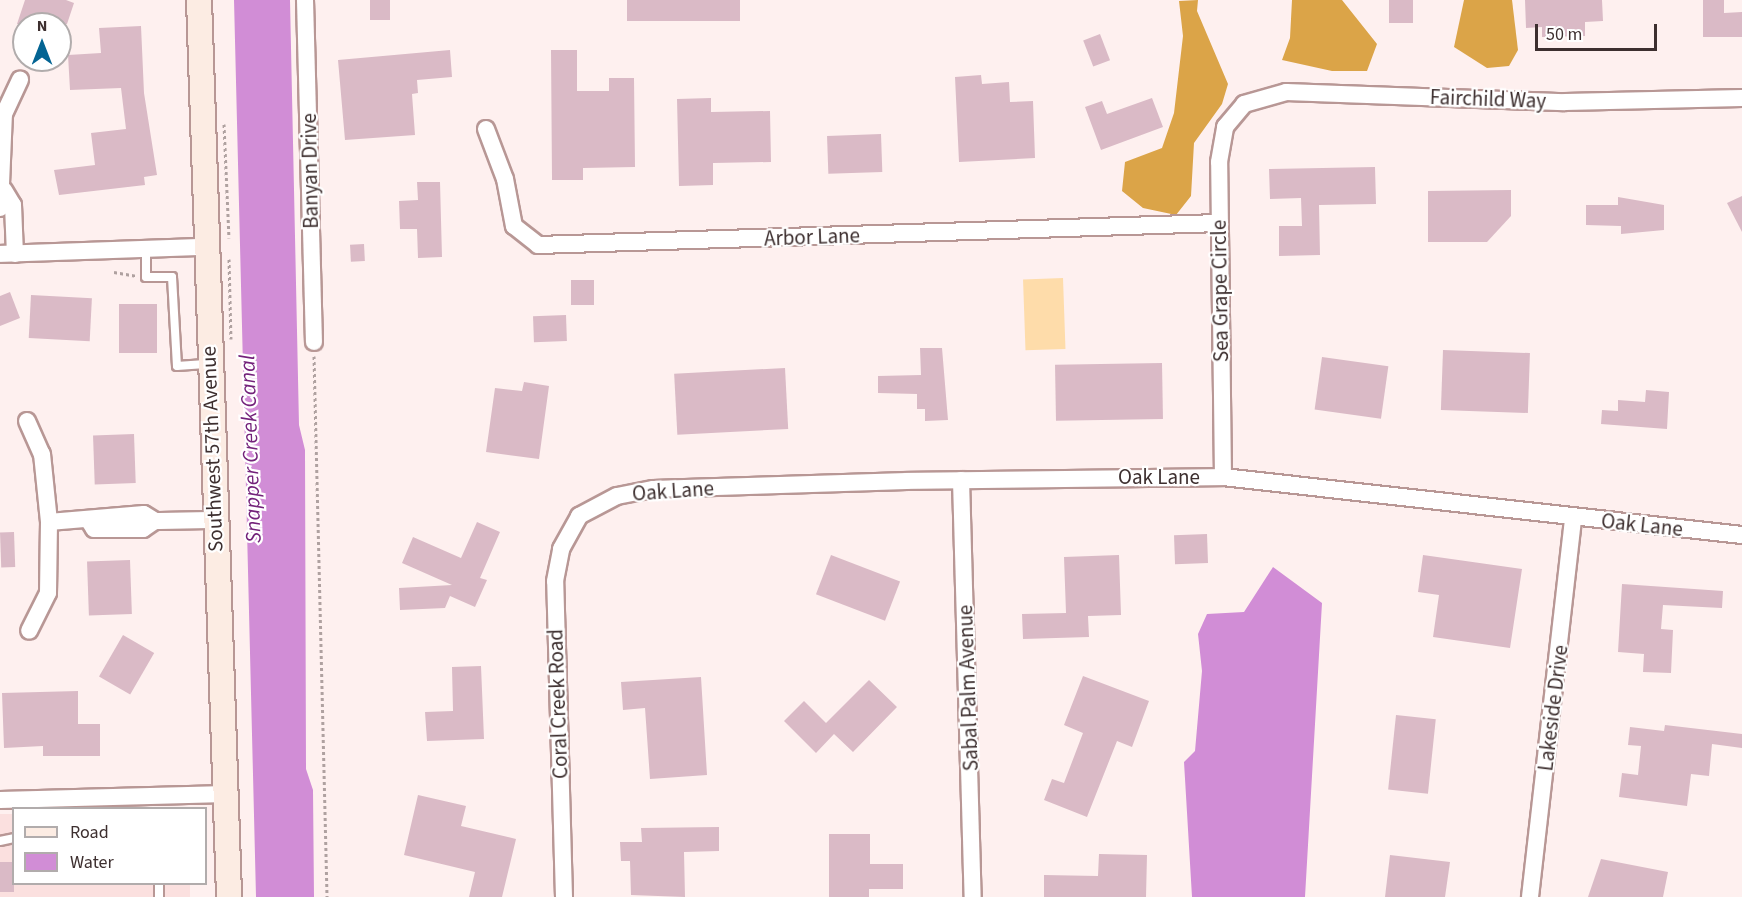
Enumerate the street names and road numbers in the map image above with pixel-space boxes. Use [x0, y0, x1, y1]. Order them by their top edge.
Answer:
street label: Fairchild Way [1429, 84, 1547, 114]
street label: Banyan Drive [296, 113, 324, 229]
street label: Sea Grape Circle [1206, 220, 1234, 362]
street label: Arbor Lane [764, 223, 860, 251]
street label: Southwest 57th Avenue [196, 346, 228, 552]
street label: Oak Lane [1118, 464, 1200, 490]
street label: Oak Lane [631, 476, 715, 506]
street label: Oak Lane [1600, 508, 1684, 542]
street label: Sabal Palm Avenue [953, 604, 983, 772]
street label: Coral Creek Road [543, 629, 573, 779]
street label: Lakeside Drive [1533, 643, 1573, 773]

